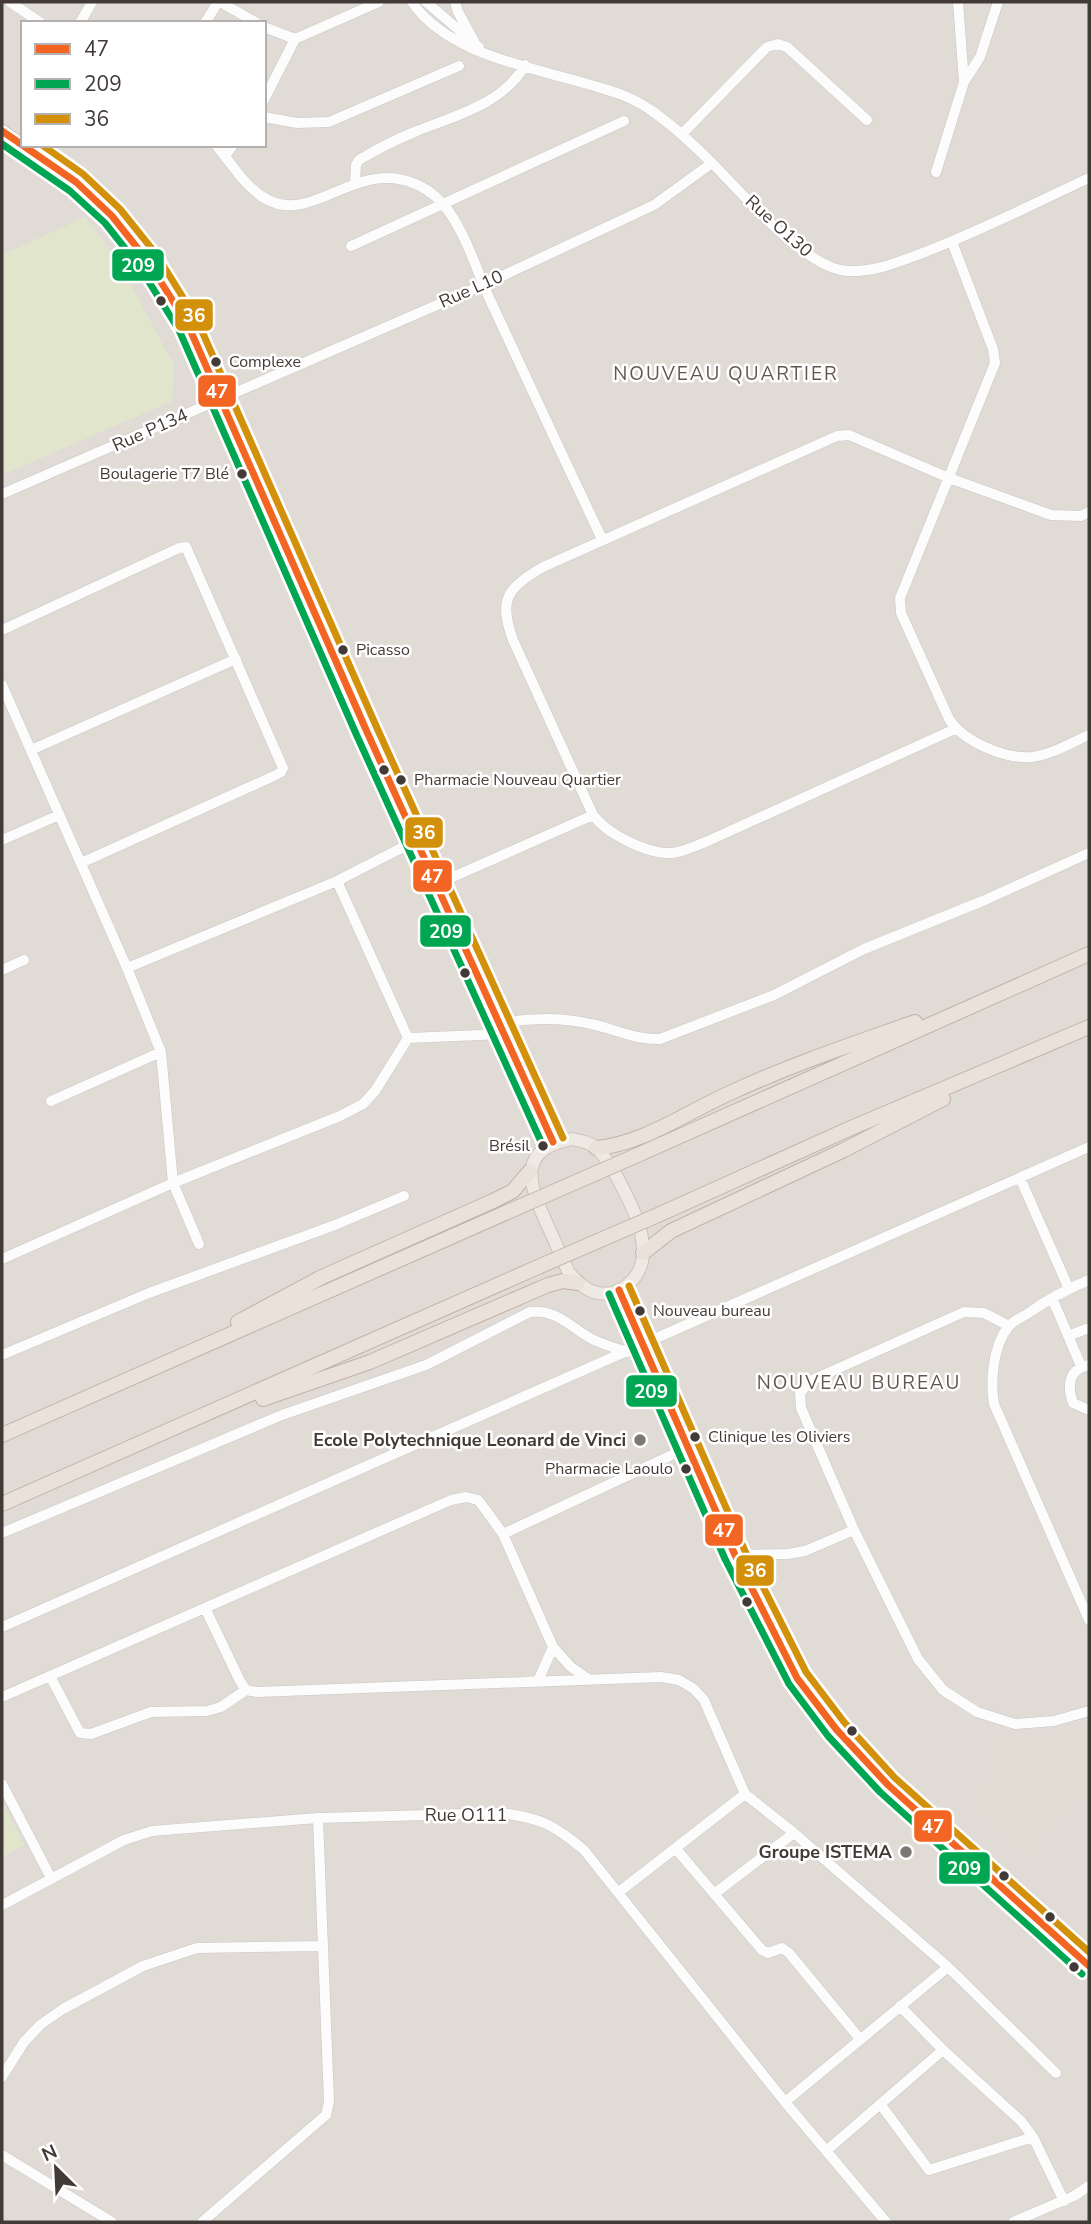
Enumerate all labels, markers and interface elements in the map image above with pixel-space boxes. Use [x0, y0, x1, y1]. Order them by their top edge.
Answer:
legend [21, 21, 266, 147]
text: 47 [84, 35, 109, 63]
text: 209 [84, 70, 122, 98]
text: 36 [84, 105, 109, 133]
street label: Rue O130 [740, 189, 818, 263]
line badge: 209 [111, 248, 165, 282]
text: 209 [121, 253, 155, 279]
street label: Rue L10 [435, 264, 507, 314]
unlabelled marker [154, 294, 168, 308]
line badge: 36 [174, 298, 214, 332]
text: 36 [183, 303, 205, 329]
place label: Complexe [229, 351, 301, 373]
marker: Complexe [209, 355, 223, 369]
district label: NOUVEAU QUARTIER [613, 361, 839, 387]
line badge: 47 [197, 374, 237, 408]
text: 47 [206, 379, 228, 405]
street label: Rue P134 [109, 403, 192, 457]
place label: Boulagerie T7 Blé [100, 463, 229, 485]
marker: Boulagerie T7 Blé [235, 467, 249, 481]
place label: Picasso [356, 639, 410, 661]
marker: Picasso [336, 643, 350, 657]
unlabelled marker [377, 763, 391, 777]
place label: Pharmacie Nouveau Quartier [414, 769, 621, 791]
marker: Pharmacie Nouveau Quartier [394, 773, 408, 787]
line badge: 36 [404, 816, 444, 849]
text: 36 [413, 820, 435, 846]
line badge: 47 [412, 859, 453, 893]
text: 47 [421, 864, 443, 890]
line badge: 209 [419, 914, 472, 948]
text: 209 [429, 919, 463, 945]
unlabelled marker [458, 966, 472, 980]
place label: Brésil [489, 1135, 530, 1157]
marker: Brésil [536, 1139, 550, 1153]
place label: Nouveau bureau [653, 1300, 771, 1322]
marker: Nouveau bureau [633, 1304, 647, 1318]
district label: NOUVEAU BUREAU [757, 1370, 961, 1396]
line badge: 209 [625, 1374, 678, 1408]
text: 209 [634, 1379, 668, 1405]
place label: Clinique les Oliviers [708, 1426, 850, 1448]
place label: Ecole Polytechnique Leonard de Vinci [313, 1428, 626, 1452]
marker: Clinique les Oliviers [688, 1430, 702, 1444]
marker: Ecole Polytechnique Leonard de Vinci [632, 1432, 648, 1448]
place label: Pharmacie Laoulo [545, 1458, 673, 1480]
marker: Pharmacie Laoulo [679, 1462, 693, 1476]
line badge: 47 [704, 1513, 744, 1547]
text: 47 [713, 1518, 735, 1544]
line badge: 36 [735, 1554, 775, 1587]
text: 36 [744, 1558, 766, 1584]
unlabelled marker [740, 1595, 754, 1609]
unlabelled marker [845, 1724, 859, 1738]
street label: Rue O111 [425, 1803, 507, 1827]
line badge: 47 [913, 1809, 953, 1843]
text: 47 [922, 1814, 944, 1840]
place label: Groupe ISTEMA [759, 1840, 893, 1864]
marker: Groupe ISTEMA [898, 1844, 914, 1860]
line badge: 209 [938, 1851, 991, 1885]
text: 209 [947, 1856, 981, 1882]
unlabelled marker [997, 1869, 1011, 1883]
unlabelled marker [1043, 1910, 1057, 1924]
unlabelled marker [1067, 1960, 1081, 1974]
north arrow [21, 2133, 91, 2203]
text: N [38, 2139, 61, 2168]

